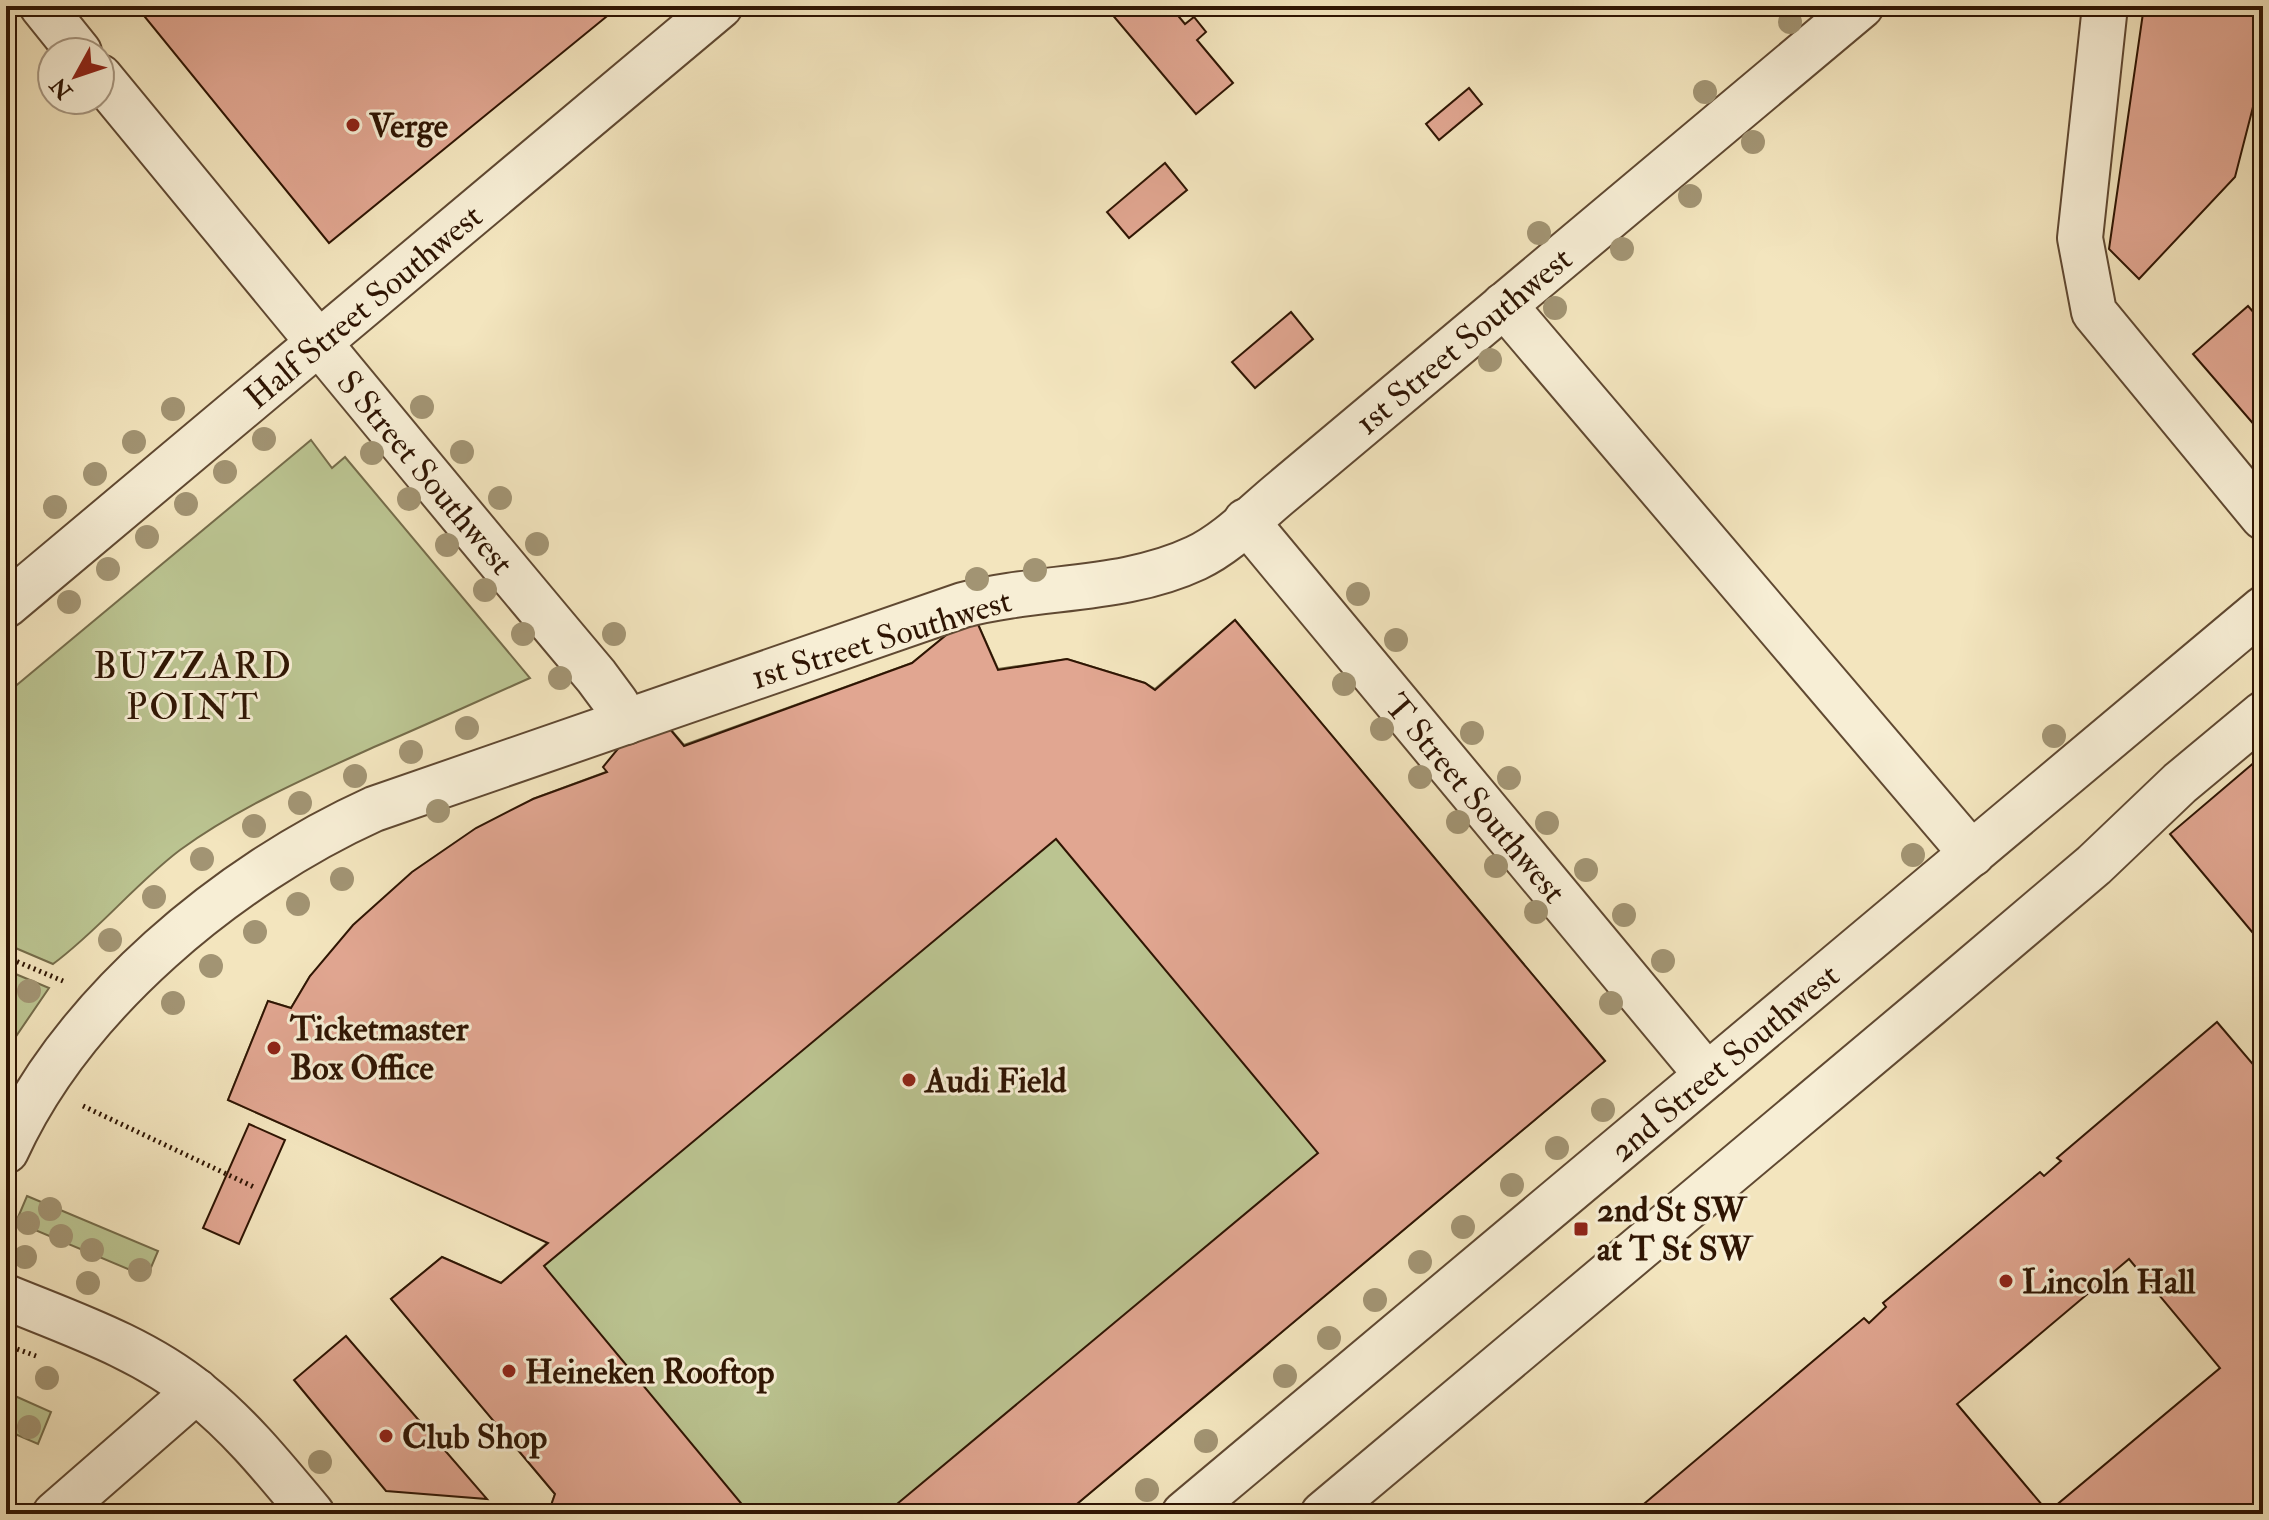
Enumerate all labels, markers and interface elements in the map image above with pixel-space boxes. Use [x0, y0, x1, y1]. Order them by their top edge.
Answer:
north arrow [36, 36, 116, 116]
text: N [44, 71, 79, 106]
place label: Verge [368, 105, 449, 148]
marker: Verge [344, 116, 362, 134]
street label: Half Street Southwest [237, 195, 491, 419]
street label: 1st Street Southwest [1347, 238, 1581, 444]
street label: S Street Southwest [327, 362, 523, 584]
street label: 1st Street Southwest [746, 579, 1017, 699]
district label: BUZZARD POINT [93, 644, 293, 730]
street label: T Street Southwest [1375, 685, 1575, 913]
street label: 2nd Street Southwest [1601, 955, 1849, 1172]
place label: Ticketmaster Box Office [289, 1008, 470, 1090]
marker: Ticketmaster Box Office [265, 1039, 283, 1057]
place label: Audi Field [923, 1060, 1067, 1103]
marker: Audi Field [900, 1071, 918, 1089]
place label: 2nd St SW at T St SW [1597, 1189, 1755, 1271]
marker: 2nd St SW at T St SW [1572, 1220, 1590, 1238]
place label: Lincoln Hall [2022, 1261, 2196, 1304]
marker: Lincoln Hall [1997, 1272, 2015, 1290]
place label: Heineken Rooftop [525, 1351, 774, 1394]
marker: Heineken Rooftop [500, 1362, 518, 1380]
place label: Club Shop [402, 1416, 547, 1459]
marker: Club Shop [377, 1427, 395, 1445]

